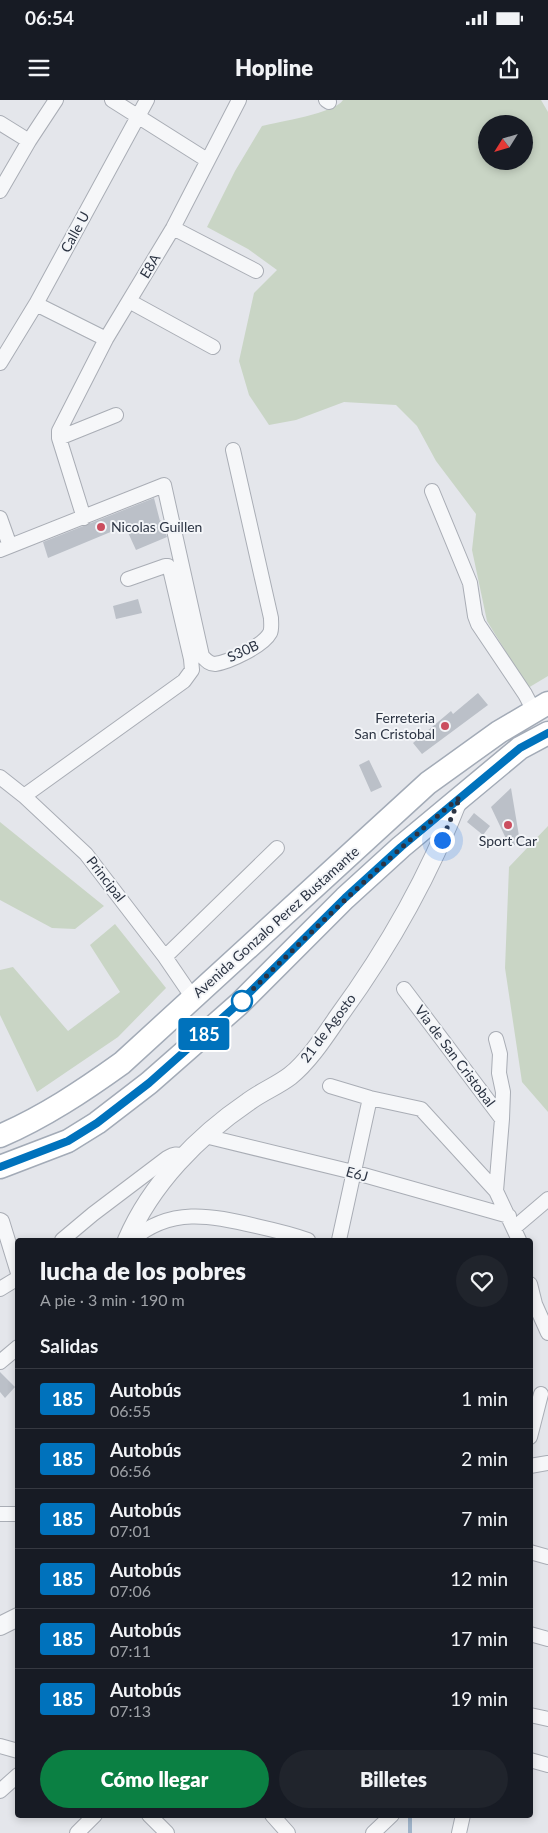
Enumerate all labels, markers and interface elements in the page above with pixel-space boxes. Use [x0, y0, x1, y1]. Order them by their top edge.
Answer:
text: 06:54 [25, 6, 74, 29]
icon: menu [25, 54, 53, 82]
text: Hopline [235, 54, 313, 81]
icon: share [495, 54, 523, 82]
north arrow [478, 115, 532, 170]
map controls [478, 115, 533, 170]
street label: Calle U [56, 208, 93, 255]
street label: E8A [136, 250, 164, 281]
place label: Nicolas Guillen [111, 518, 202, 535]
marker: Nicolas Guillen [95, 521, 107, 533]
street label: S30B [224, 636, 261, 665]
place label: Ferreteria San Cristobal [354, 709, 435, 742]
marker: Ferreteria San Cristobal [439, 720, 451, 732]
marker: Sport Car [502, 819, 514, 831]
your location [430, 828, 455, 853]
place label: Sport Car [479, 832, 537, 849]
street label: Avenida Gonzalo Perez Bustamante [189, 842, 362, 1001]
street label: Principal [83, 853, 129, 905]
unlabelled marker [231, 990, 253, 1012]
street label: 21 de Agosto [296, 990, 359, 1065]
street label: Via de San Cristobal [412, 1002, 499, 1110]
line badge: 185 [175, 1018, 233, 1050]
text: 185 [188, 1023, 220, 1045]
street label: E6J [344, 1162, 370, 1185]
button: heart [456, 1255, 508, 1307]
text: lucha de los pobres [40, 1256, 246, 1285]
text: A pie · 3 min · 190 m [40, 1290, 185, 1309]
text: Salidas [40, 1334, 98, 1357]
text: Autobús [110, 1378, 181, 1401]
text: 1 min [461, 1387, 508, 1410]
text: 185 [52, 1388, 83, 1410]
text: 06:55 [110, 1401, 151, 1420]
text: Autobús [110, 1438, 181, 1461]
text: 2 min [461, 1447, 508, 1470]
text: 185 [52, 1448, 83, 1470]
text: 06:56 [110, 1461, 151, 1480]
text: Autobús [110, 1498, 181, 1521]
text: 7 min [461, 1507, 508, 1530]
text: 185 [52, 1508, 83, 1530]
text: 07:01 [110, 1521, 151, 1540]
text: Autobús [110, 1558, 181, 1581]
text: 12 min [450, 1567, 508, 1590]
text: 185 [52, 1568, 83, 1590]
text: 07:06 [110, 1581, 151, 1600]
text: Autobús [110, 1618, 181, 1641]
text: 17 min [450, 1627, 508, 1650]
text: 185 [52, 1628, 83, 1650]
text: 07:11 [110, 1641, 151, 1660]
text: Autobús [110, 1678, 181, 1701]
text: 19 min [450, 1687, 508, 1710]
text: 185 [52, 1688, 83, 1710]
text: 07:13 [110, 1701, 151, 1720]
button: Cómo llegar [40, 1750, 269, 1808]
button: Billetes [279, 1750, 508, 1808]

